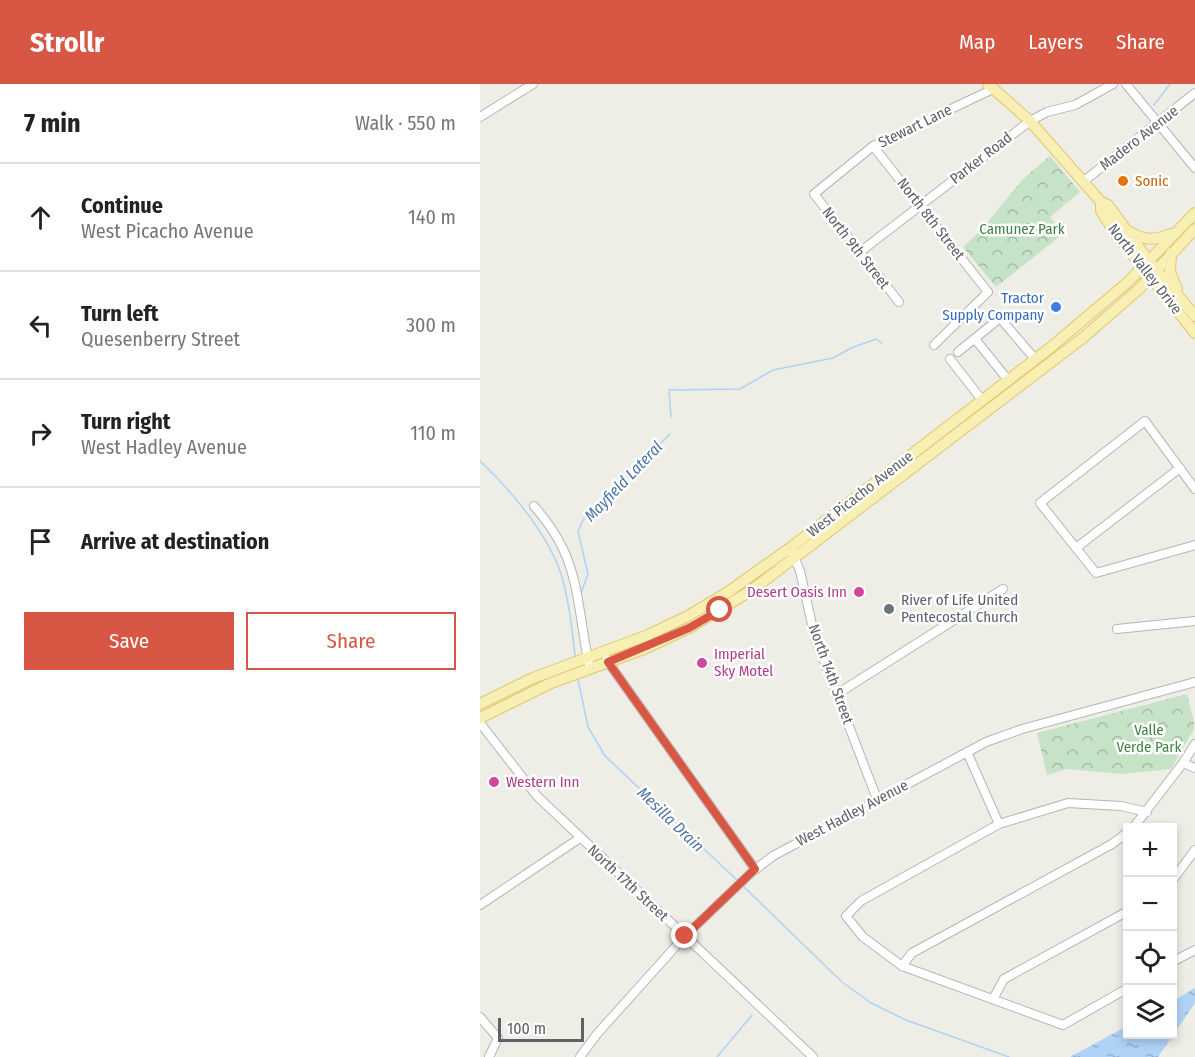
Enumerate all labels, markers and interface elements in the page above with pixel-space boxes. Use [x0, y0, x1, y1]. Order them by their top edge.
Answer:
text: Strollr [30, 26, 104, 59]
text: Map [959, 29, 995, 55]
text: Layers [1028, 29, 1083, 55]
text: Share [1116, 29, 1165, 55]
street label: Stewart Lane [875, 101, 955, 151]
street label: Madero Avenue [1096, 102, 1182, 174]
text: 7 min [24, 108, 81, 139]
text: Walk · 550 m [355, 111, 456, 135]
street label: Parker Road [946, 128, 1016, 188]
place label: Sonic [1135, 172, 1169, 190]
street label: North 8th Street [893, 174, 969, 264]
marker: Sonic [1116, 174, 1130, 188]
text: Continue [81, 192, 163, 219]
icon: ahead [24, 201, 57, 234]
street label: North 9th Street [818, 203, 894, 293]
text: 140 m [408, 205, 456, 229]
text: West Picacho Avenue [81, 219, 254, 243]
park label: Camunez Park [979, 220, 1065, 238]
street label: North Valley Drive [1104, 220, 1186, 318]
place label: Tractor Supply Company [942, 289, 1045, 324]
text: Turn left [81, 300, 159, 327]
marker: Tractor Supply Company [1049, 300, 1063, 314]
icon: left [24, 309, 57, 342]
text: 300 m [406, 313, 456, 337]
text: Quesenberry Street [81, 327, 240, 351]
text: Turn right [81, 408, 170, 435]
icon: right [24, 417, 57, 450]
text: 110 m [410, 421, 456, 445]
text: West Hadley Avenue [81, 435, 247, 459]
water label: Mayfield Lateral [580, 437, 666, 525]
street label: West Picacho Avenue [803, 447, 917, 541]
icon: arrive [24, 525, 57, 558]
text: Arrive at destination [81, 528, 269, 555]
place label: Desert Oasis Inn [747, 583, 847, 601]
marker: Desert Oasis Inn [852, 585, 866, 599]
place label: River of Life United Pentecostal Church [901, 591, 1018, 626]
route start [706, 596, 732, 622]
marker: River of Life United Pentecostal Church [882, 602, 896, 616]
button: Save [24, 612, 234, 670]
button: Share [246, 612, 456, 670]
street label: North 14th Street [805, 622, 857, 726]
place label: Imperial Sky Motel [714, 645, 773, 680]
marker: Imperial Sky Motel [695, 656, 709, 670]
park label: Valle Verde Park [1116, 721, 1182, 756]
place label: Western Inn [506, 773, 579, 791]
marker: Western Inn [487, 775, 501, 789]
street label: West Hadley Avenue [793, 776, 911, 850]
water label: Mesilla Drain [633, 783, 708, 856]
map controls [1123, 823, 1177, 1039]
button: + [1123, 823, 1177, 877]
street label: North 17th Street [584, 841, 672, 925]
button: − [1123, 877, 1177, 931]
route end [671, 922, 697, 948]
button: locate [1123, 931, 1177, 985]
button: layers [1123, 985, 1177, 1039]
scale bar [498, 1015, 584, 1042]
text: 100 m [507, 1019, 546, 1038]

